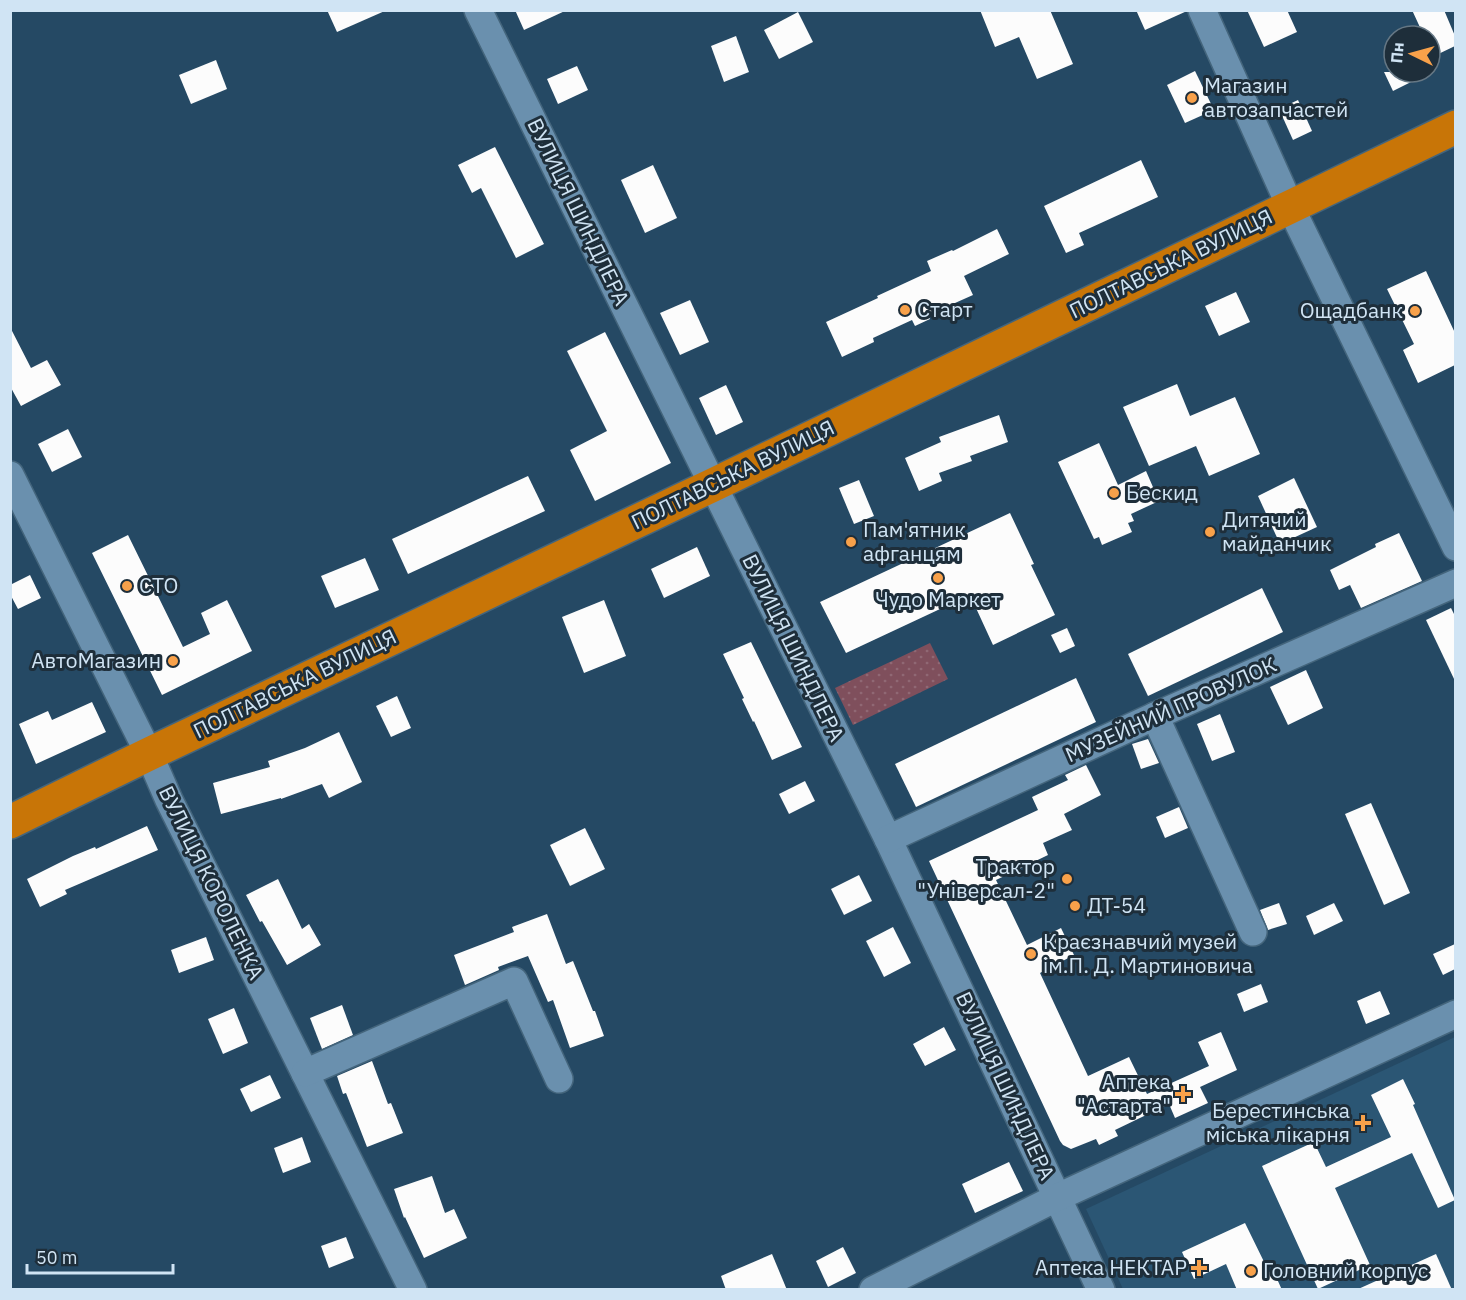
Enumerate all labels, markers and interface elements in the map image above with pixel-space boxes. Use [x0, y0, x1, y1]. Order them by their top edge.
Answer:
north arrow [1382, 24, 1442, 84]
text: Пн [1386, 41, 1408, 64]
place label: Магазин автозапчастей [1204, 71, 1348, 123]
marker: Магазин автозапчастей [1185, 91, 1199, 105]
street label: ВУЛИЦЯ ШИНДЛЕРА [521, 113, 636, 310]
street label: ПОЛТАВСЬКА ВУЛИЦЯ [1064, 202, 1277, 324]
place label: Старт [917, 295, 973, 323]
place label: Ощадбанк [1300, 296, 1403, 324]
marker: Старт [898, 303, 912, 317]
marker: Ощадбанк [1408, 304, 1422, 318]
street label: ПОЛТАВСЬКА ВУЛИЦЯ [626, 413, 839, 535]
place label: Бескид [1126, 478, 1198, 506]
marker: Бескид [1107, 486, 1121, 500]
place label: Дитячий майданчик [1222, 505, 1331, 557]
place label: Пам'ятник афганцям [863, 515, 966, 567]
marker: Дитячий майданчик [1203, 525, 1217, 539]
marker: Пам'ятник афганцям [844, 535, 858, 549]
street label: ВУЛИЦЯ ШИНДЛЕРА [736, 549, 851, 746]
place label: СТО [139, 571, 178, 599]
marker: Чудо Маркет [931, 571, 945, 585]
marker: СТО [120, 579, 134, 593]
place label: Чудо Маркет [875, 585, 1001, 613]
street label: ПОЛТАВСЬКА ВУЛИЦЯ [188, 622, 401, 744]
place label: АвтоМагазин [31, 646, 161, 674]
street label: МУЗЕЙНИЙ ПРОВУЛОК [1061, 650, 1281, 768]
marker: АвтоМагазин [166, 654, 180, 668]
street label: ВУЛИЦЯ КОРОЛЕНКА [153, 781, 271, 984]
place label: Трактор "Універсал-2" [917, 852, 1055, 904]
marker: Трактор "Універсал-2" [1060, 872, 1074, 886]
place label: ДТ-54 [1087, 891, 1146, 919]
marker: ДТ-54 [1068, 899, 1082, 913]
place label: Краєзнавчий музей ім.П. Д. Мартиновича [1043, 927, 1253, 979]
marker: Краєзнавчий музей ім.П. Д. Мартиновича [1024, 947, 1038, 961]
street label: ВУЛИЦЯ ШИНДЛЕРА [950, 987, 1062, 1184]
place label: Аптека "Астарта" [1077, 1067, 1171, 1119]
marker: Аптека "Астарта" [1176, 1087, 1190, 1101]
place label: Берестинська міська лікарня [1206, 1096, 1350, 1148]
marker: Берестинська міська лікарня [1354, 1114, 1372, 1132]
scale bar [27, 1237, 172, 1275]
text: 50 m [36, 1246, 78, 1269]
place label: Аптека НЕКТАР [1035, 1253, 1187, 1281]
place label: Головний корпус [1263, 1256, 1428, 1284]
marker: Аптека НЕКТАР [1192, 1261, 1206, 1275]
marker: Головний корпус [1244, 1264, 1258, 1278]

